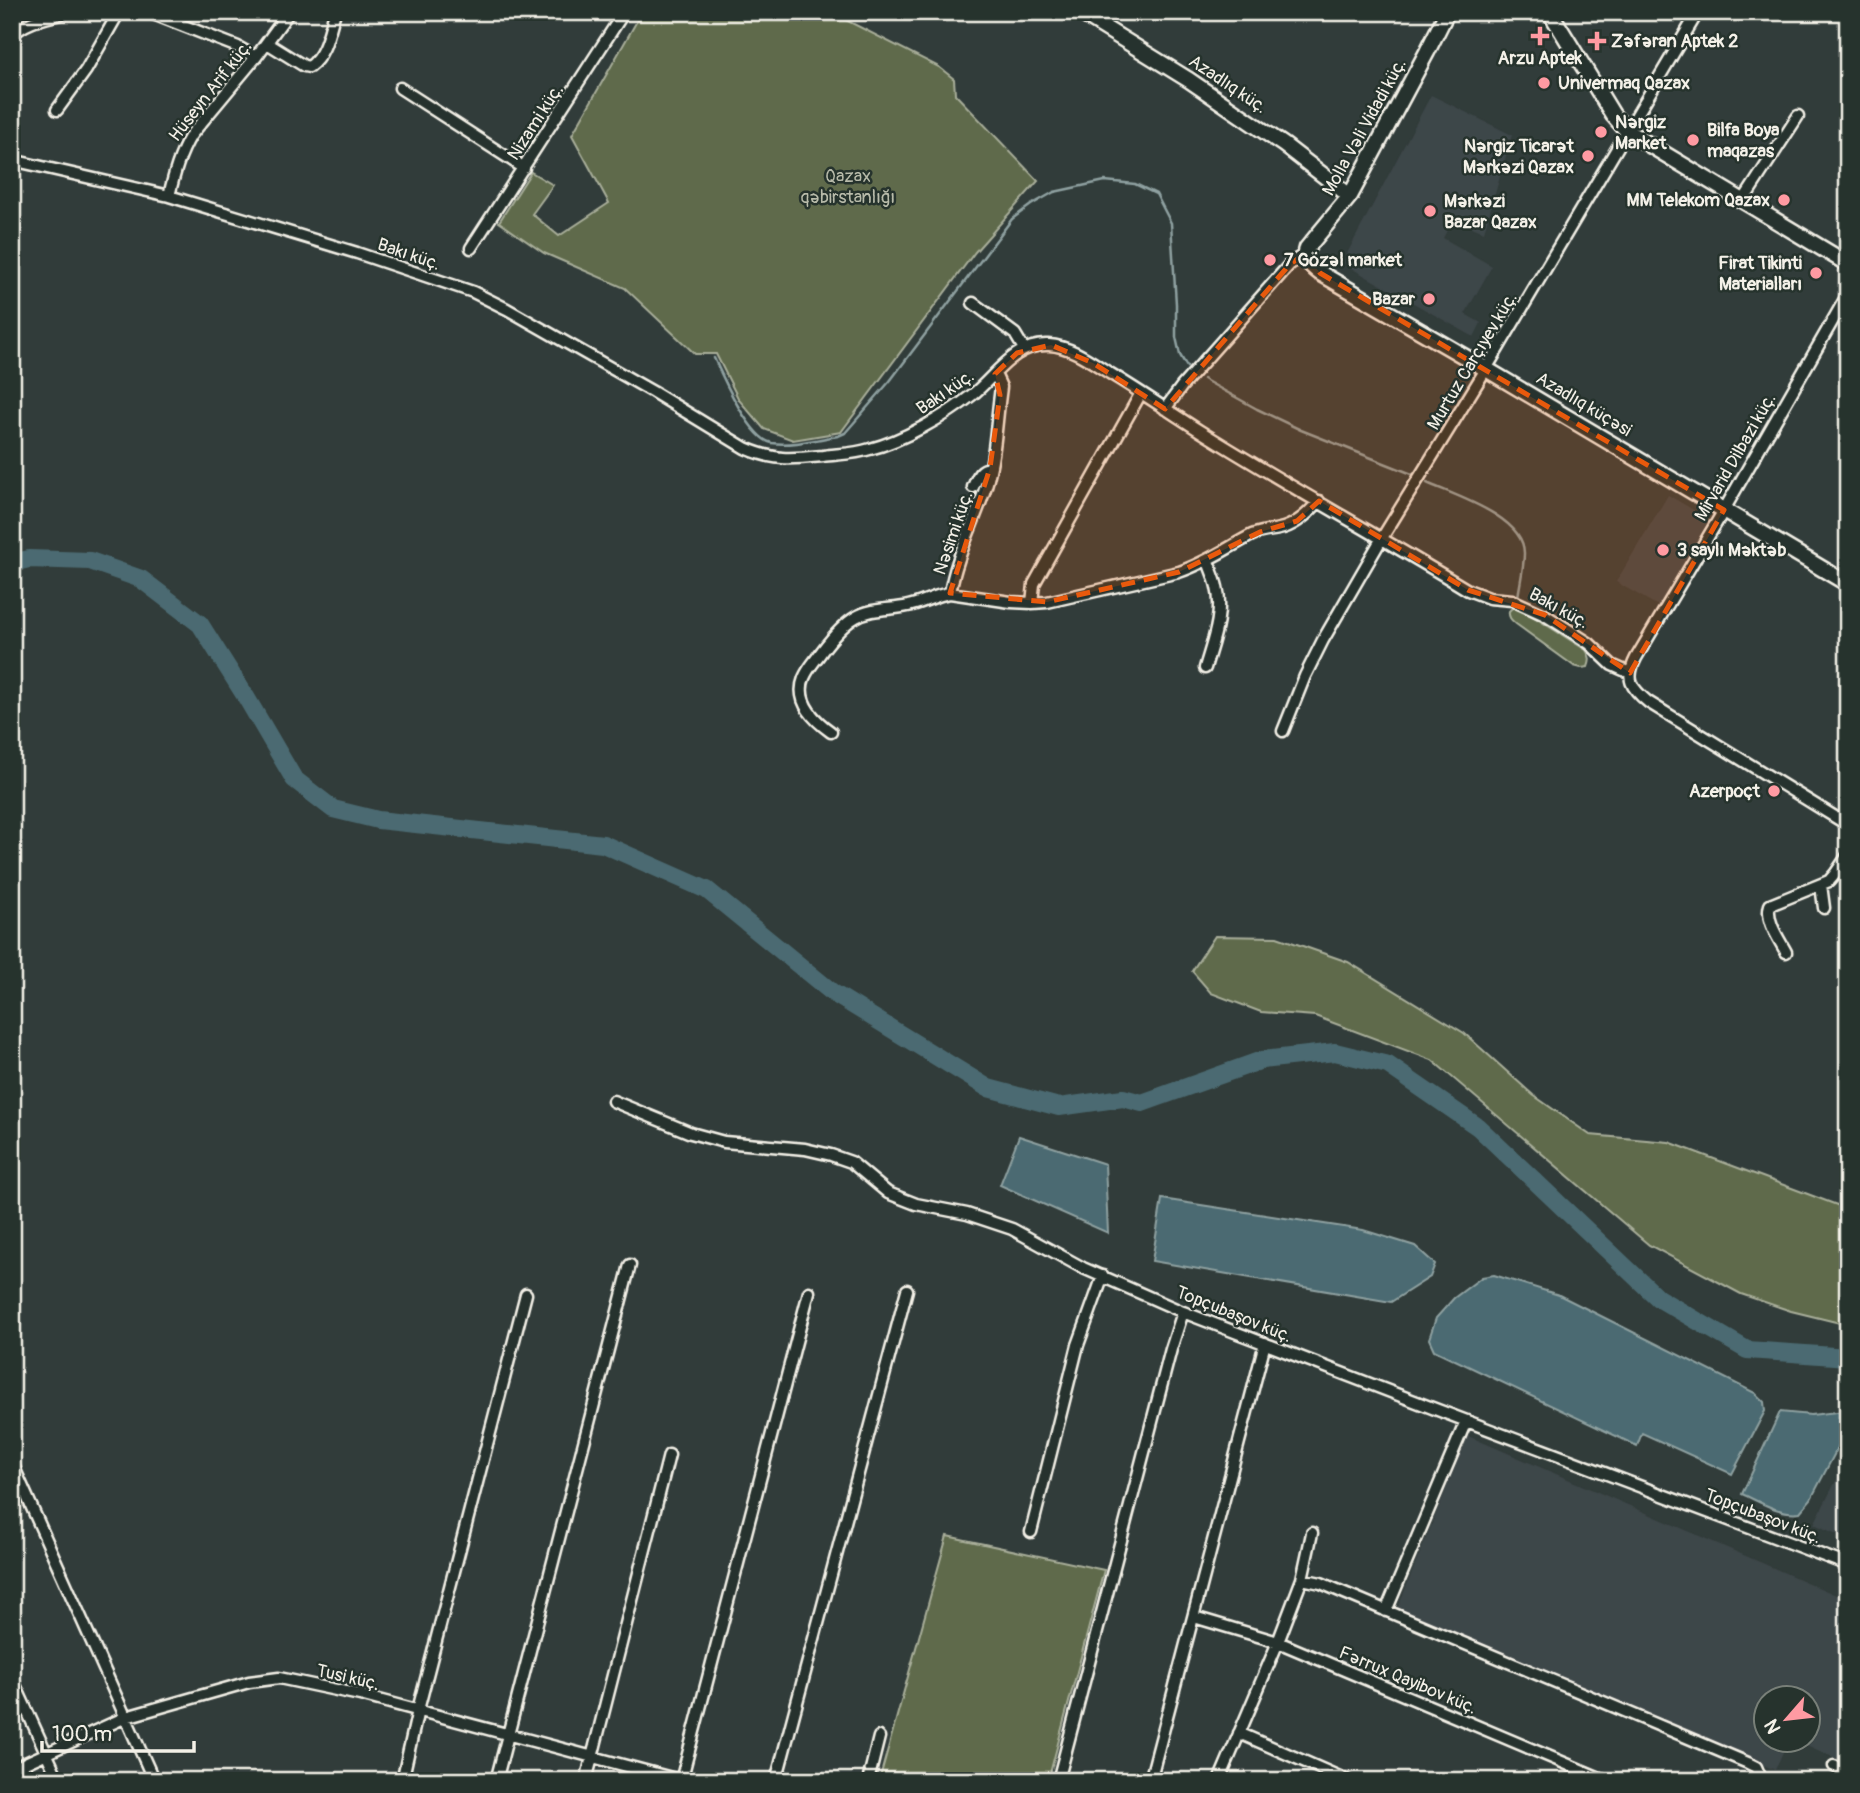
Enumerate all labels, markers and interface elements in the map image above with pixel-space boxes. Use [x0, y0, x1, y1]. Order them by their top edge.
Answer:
marker: Arzu Aptek [1532, 28, 1548, 44]
place label: Zəfəran Aptek 2 [1611, 30, 1738, 53]
marker: Zəfəran Aptek 2 [1589, 33, 1605, 49]
street label: Hüseyn Arif küç. [164, 36, 257, 146]
place label: Arzu Aptek [1498, 47, 1583, 70]
street label: Azadlıq küç. [1184, 50, 1271, 119]
street label: Molla Vəli Vidadi küç. [1317, 54, 1412, 200]
place label: Univermaq Qazax [1558, 72, 1690, 95]
marker: Univermaq Qazax [1536, 75, 1552, 91]
street label: Nizami küç. [502, 80, 569, 165]
place label: Nərgiz Market [1615, 111, 1667, 155]
place label: Bilfa Boya maqazas [1707, 119, 1780, 163]
marker: Nərgiz Market [1593, 124, 1609, 140]
marker: Bilfa Boya maqazas [1685, 132, 1701, 148]
place label: Nərgiz Ticarət Mərkəzi Qazax [1463, 135, 1575, 179]
marker: Nərgiz Ticarət Mərkəzi Qazax [1580, 148, 1596, 164]
park label: Qazax qəbirstanlığı [801, 165, 895, 209]
place label: MM Telekom Qazax [1627, 189, 1770, 212]
place label: Mərkəzi Bazar Qazax [1444, 190, 1537, 234]
marker: MM Telekom Qazax [1776, 192, 1792, 208]
marker: Mərkəzi Bazar Qazax [1422, 203, 1438, 219]
street label: Bakı küç. [374, 233, 443, 276]
place label: 7 Gözəl market [1284, 249, 1403, 272]
marker: 7 Gözəl market [1262, 252, 1278, 268]
place label: Firat Tikinti Materialları [1718, 252, 1802, 296]
marker: Firat Tikinti Materialları [1808, 265, 1824, 281]
place label: Bazar [1372, 288, 1416, 311]
street label: Murtuz Carçıyev küç. [1422, 288, 1523, 434]
marker: Bazar [1421, 291, 1437, 307]
street label: Bakı küç. [912, 365, 979, 420]
street label: Azadlıq küçəsi [1532, 367, 1636, 442]
street label: Mirvarid Dilbazi küç. [1689, 389, 1781, 525]
street label: Nəsimi küç. [928, 488, 979, 578]
place label: 3 saylı Məktəb [1677, 539, 1786, 562]
marker: 3 saylı Məktəb [1655, 542, 1671, 558]
street label: Bakı küç. [1525, 583, 1593, 634]
place label: Azerpoçt [1689, 780, 1761, 803]
marker: Azerpoçt [1766, 783, 1782, 799]
street label: Topçubaşov küç. [1173, 1281, 1295, 1348]
street label: Topçubaşov küç. [1701, 1484, 1824, 1549]
street label: Fərrux Qayibov küç. [1336, 1641, 1480, 1720]
street label: Tusi küç. [314, 1659, 382, 1696]
north arrow [1752, 1685, 1822, 1755]
scale bar [42, 1709, 194, 1753]
text: N [1759, 1715, 1786, 1738]
text: 100 m [52, 1721, 112, 1748]

